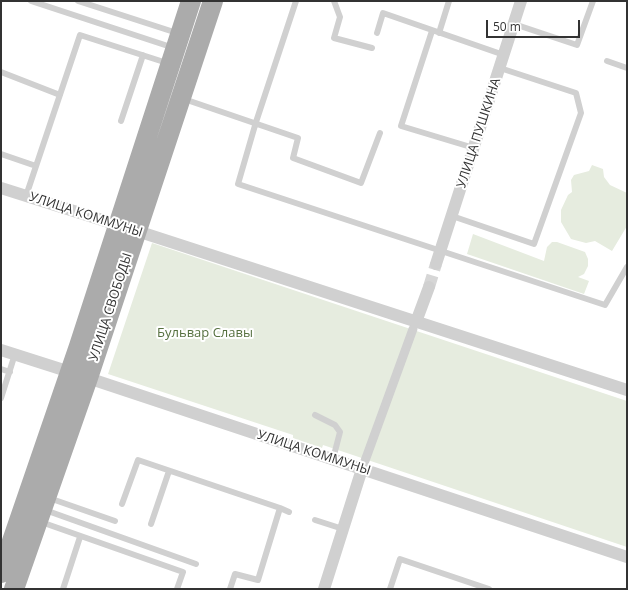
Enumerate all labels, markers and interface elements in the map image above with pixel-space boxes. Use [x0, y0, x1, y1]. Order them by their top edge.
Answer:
scale bar [488, 12, 582, 38]
text: 50 m [493, 18, 521, 35]
street label: УЛИЦА ПУШКИНА [454, 76, 504, 190]
street label: УЛИЦА КОММУНЫ [27, 189, 145, 241]
street label: УЛИЦА СВОБОДЫ [86, 251, 136, 363]
park label: Бульвар Славы [157, 325, 253, 341]
street label: УЛИЦА КОММУНЫ [255, 427, 373, 479]

